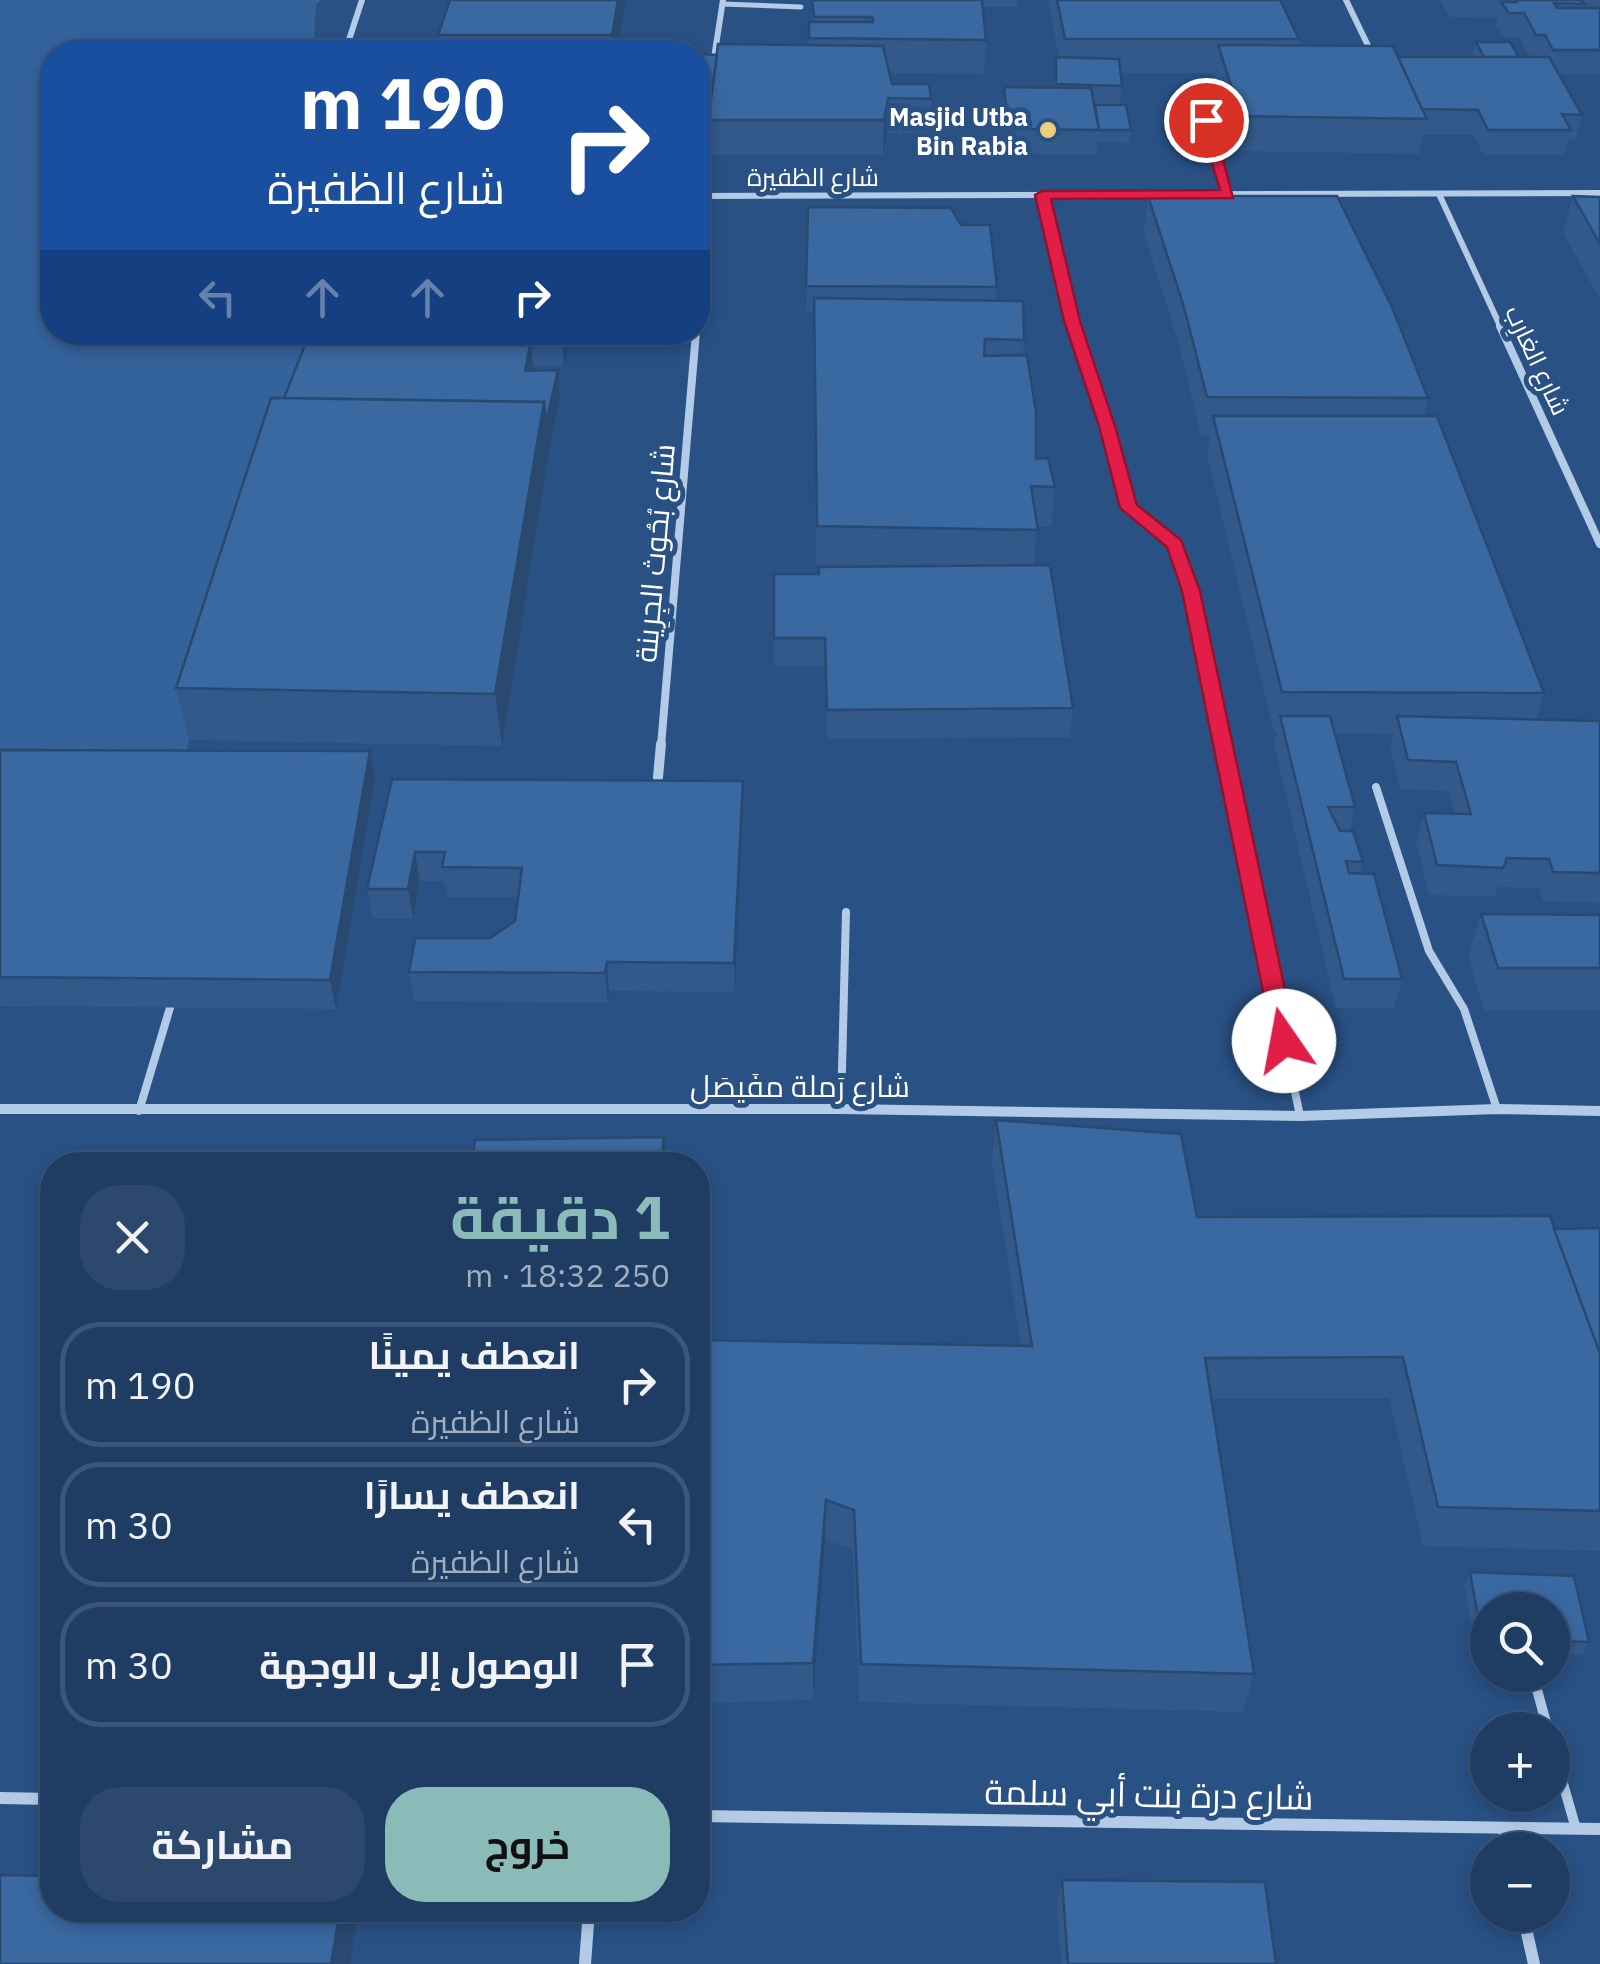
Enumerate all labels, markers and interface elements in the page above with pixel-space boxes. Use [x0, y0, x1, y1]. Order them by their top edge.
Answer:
text: 190 m [300, 57, 505, 148]
pin [1164, 78, 1249, 163]
icon: right [540, 80, 670, 210]
icon: arrive [1179, 93, 1234, 148]
place label: Masjid Utba Bin Rabia [889, 100, 1028, 162]
marker: Masjid Utba Bin Rabia [1037, 119, 1059, 141]
text: شارع الظفيرة [267, 158, 505, 216]
street label: شارع الظفيرة [747, 160, 879, 194]
icon: left [190, 270, 245, 325]
icon: ahead [295, 270, 350, 325]
icon: ahead [400, 270, 455, 325]
icon: right [505, 270, 560, 325]
street label: شارع الغارِب [1497, 300, 1578, 421]
street label: شارع بُحُوث الجِرِينة [625, 442, 686, 664]
position arrow [1232, 989, 1336, 1093]
street label: شارع رَملة مفَيصَل [690, 1066, 910, 1107]
text: 1 دقيقة [450, 1177, 670, 1256]
button: close [80, 1185, 185, 1290]
text: 250 m · 18:32 [465, 1254, 670, 1296]
text: انعطف يمينًا [368, 1330, 580, 1379]
icon: right [610, 1357, 665, 1412]
text: 190 m [85, 1360, 196, 1409]
text: شارع الظفيرة [411, 1400, 580, 1442]
text: انعطف يسارًا [364, 1470, 580, 1519]
icon: left [610, 1497, 665, 1552]
text: 30 m [85, 1500, 173, 1549]
text: شارع الظفيرة [411, 1540, 580, 1582]
map controls [1470, 1592, 1570, 1932]
button: search [1470, 1592, 1570, 1692]
icon: arrive [610, 1637, 665, 1692]
text: 30 m [85, 1640, 173, 1689]
text: الوصول إلى الوجهة [259, 1640, 580, 1689]
button: + [1470, 1712, 1570, 1812]
street label: شارع درة بنت أبي سلمة [984, 1768, 1314, 1825]
button: مشاركة [80, 1787, 365, 1902]
button: خروج [385, 1787, 670, 1902]
button: − [1470, 1832, 1570, 1932]

